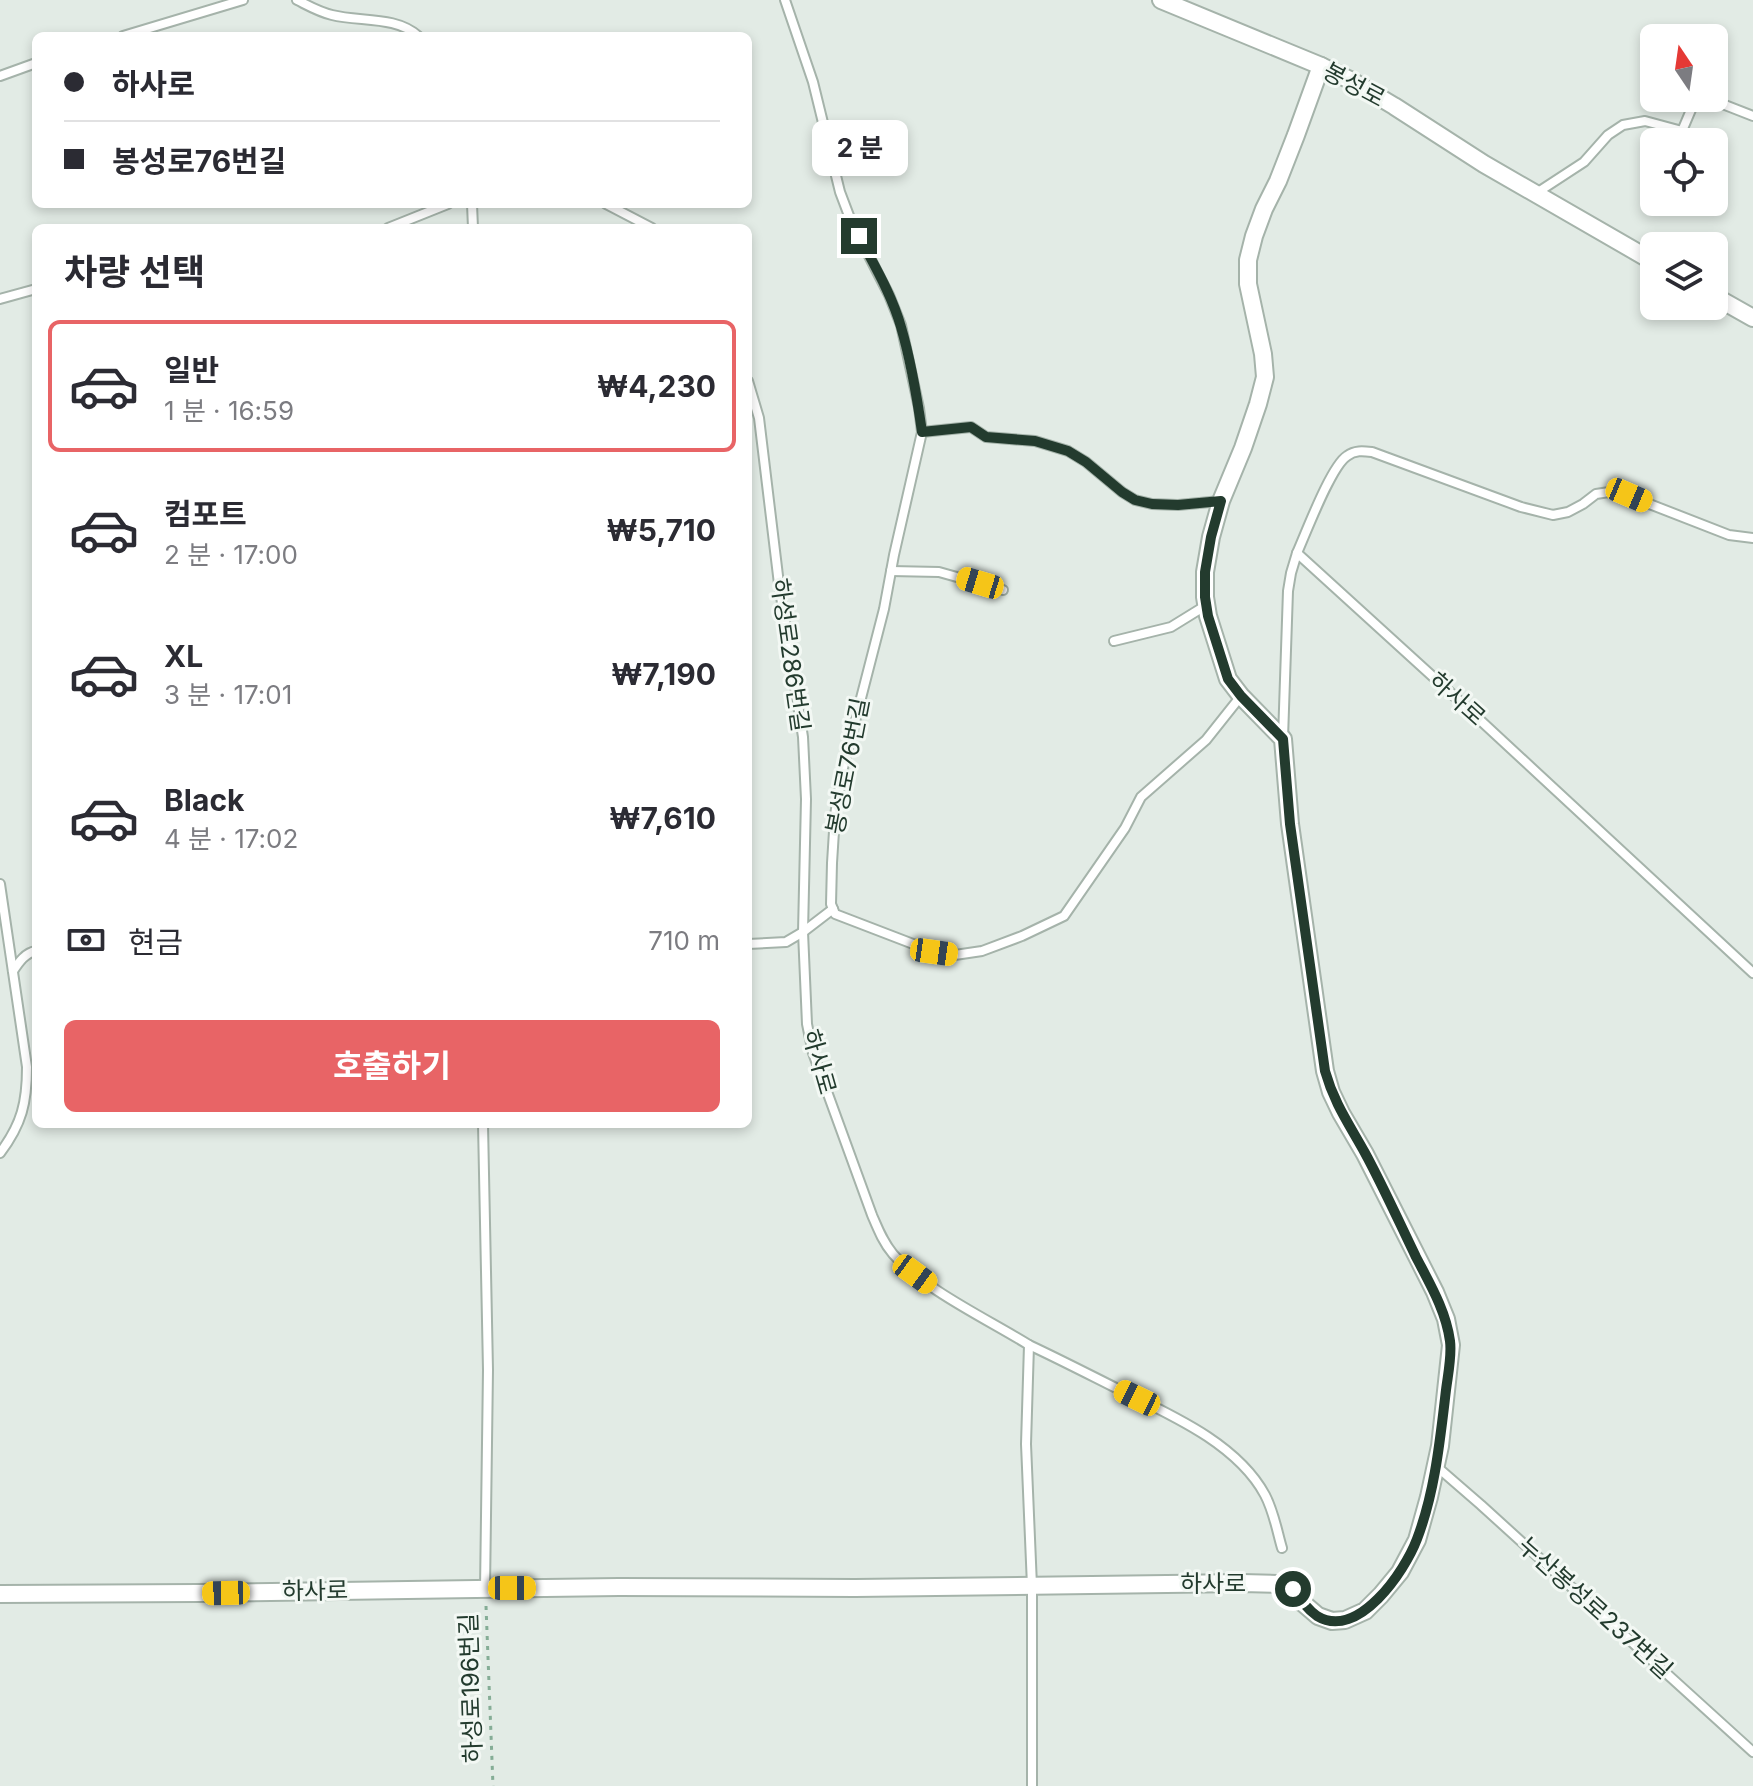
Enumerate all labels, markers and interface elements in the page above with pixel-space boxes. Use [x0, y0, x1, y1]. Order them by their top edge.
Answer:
north arrow [1640, 24, 1728, 112]
map controls [1640, 24, 1728, 320]
street label: 봉성로 [1318, 56, 1390, 113]
text: 하사로 [112, 66, 195, 102]
callout: 2 분 [811, 120, 907, 176]
button: locate [1640, 128, 1728, 216]
text: 2 분 [837, 132, 883, 163]
text: 봉성로76번길 [112, 143, 286, 179]
route end [841, 218, 877, 254]
button: layers [1640, 232, 1728, 320]
text: 차량 선택 [64, 250, 205, 294]
icon: car [68, 350, 140, 422]
text: 일반 [164, 352, 219, 388]
text: ₩4,230 [597, 368, 716, 404]
text: 1 분 · 16:59 [164, 395, 294, 426]
car [1602, 475, 1656, 515]
icon: car [68, 494, 140, 566]
text: 컴포트 [164, 496, 247, 532]
text: ₩5,710 [606, 512, 716, 548]
text: 2 분 · 17:00 [164, 539, 298, 570]
car [954, 565, 1006, 601]
street label: 하성로286번길 [765, 576, 816, 734]
icon: car [68, 638, 140, 710]
text: XL [164, 638, 203, 674]
text: ₩7,190 [611, 656, 716, 692]
street label: 하사로 [1423, 666, 1492, 732]
text: 3 분 · 17:01 [164, 679, 292, 710]
street label: 봉성로76번길 [820, 695, 875, 837]
icon: car [68, 782, 140, 854]
text: Black [164, 782, 244, 818]
text: ₩7,610 [609, 800, 716, 836]
text: 4 분 · 17:02 [164, 823, 298, 854]
icon: cash [64, 918, 108, 962]
text: 현금 [128, 924, 183, 960]
text: 710 m [648, 925, 720, 956]
car [909, 937, 959, 967]
button: 호출하기 [64, 1020, 720, 1112]
street label: 하사로 [796, 1026, 843, 1098]
car [889, 1250, 941, 1298]
car [1110, 1377, 1164, 1419]
street label: 누산봉성로237번길 [1512, 1531, 1678, 1685]
street label: 하사로 [1180, 1569, 1246, 1598]
route start [1275, 1571, 1311, 1607]
street label: 하사로 [282, 1575, 348, 1606]
car [488, 1576, 536, 1600]
car [202, 1581, 250, 1605]
street label: 하성로196번길 [453, 1613, 488, 1763]

